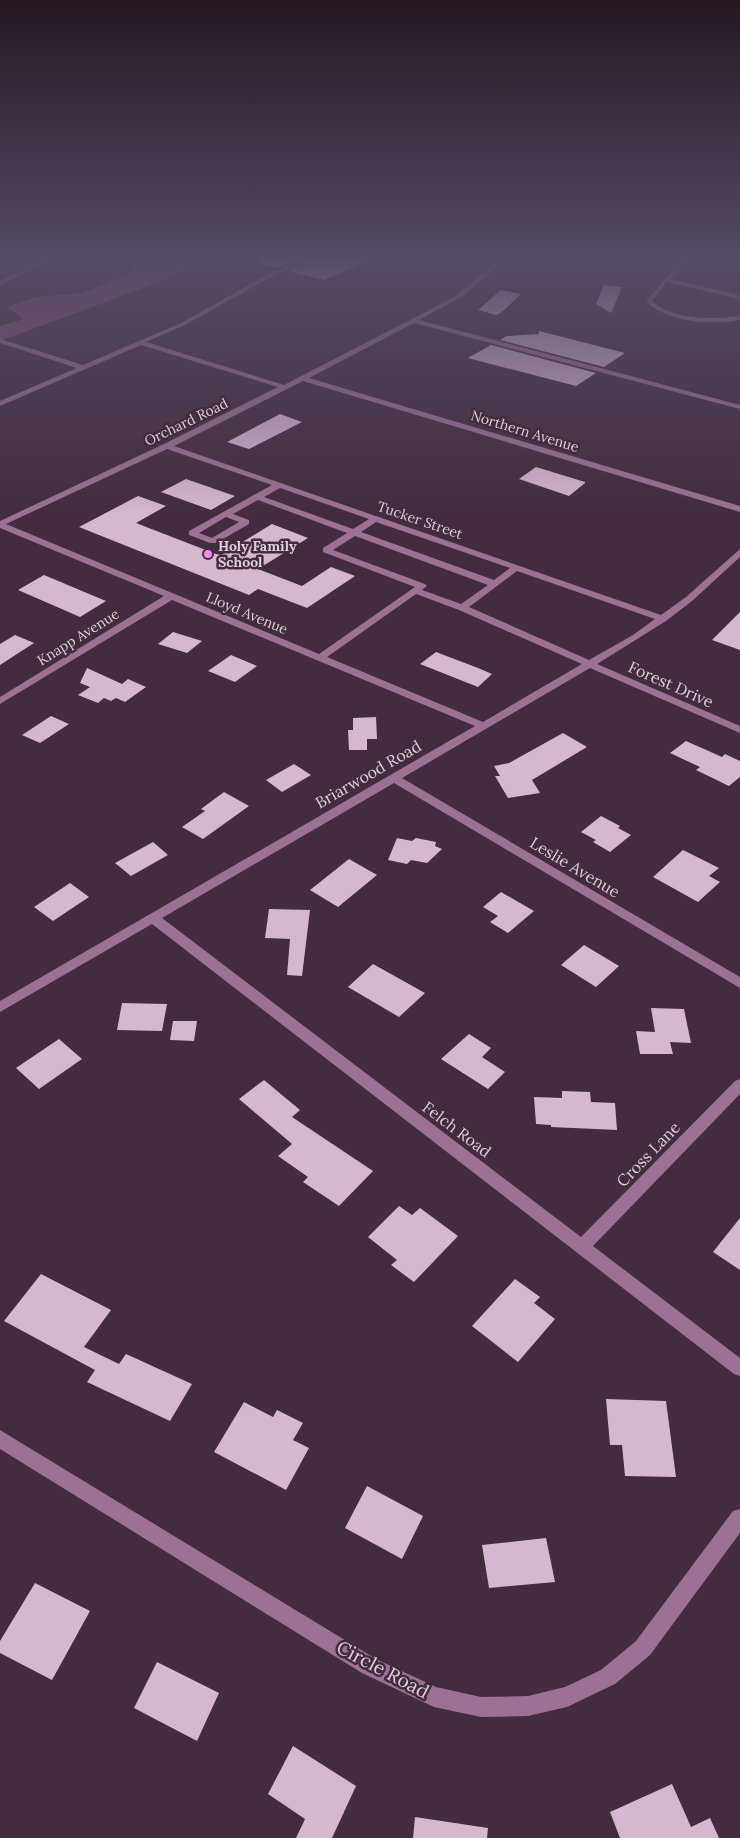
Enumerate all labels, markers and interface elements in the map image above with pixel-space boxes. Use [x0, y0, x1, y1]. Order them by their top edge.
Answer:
street label: Orchard Road [141, 394, 231, 450]
street label: Northern Avenue [469, 406, 582, 456]
street label: Tucker Street [375, 497, 466, 543]
place label: Holy Family School [218, 537, 297, 571]
marker: Holy Family School [202, 548, 214, 560]
street label: Lloyd Avenue [204, 588, 291, 638]
street label: Knapp Avenue [34, 604, 123, 669]
street label: Forest Drive [625, 656, 717, 712]
street label: Briarwood Road [312, 735, 425, 812]
street label: Leslie Avenue [526, 832, 624, 902]
street label: Felch Road [419, 1097, 496, 1162]
street label: Cross Lane [612, 1117, 684, 1191]
street label: Circle Road [333, 1635, 433, 1703]

